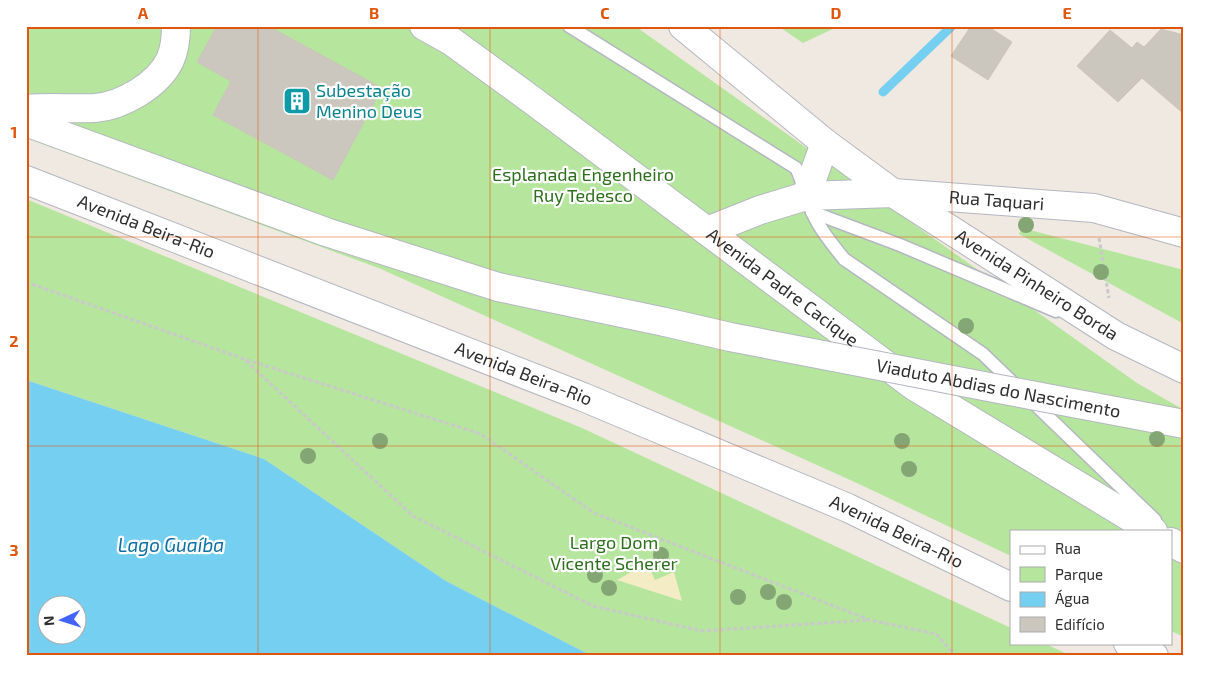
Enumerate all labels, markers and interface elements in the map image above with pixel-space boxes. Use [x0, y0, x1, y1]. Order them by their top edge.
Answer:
text: A [138, 3, 149, 22]
text: B [369, 3, 379, 22]
text: C [600, 3, 610, 22]
text: D [831, 3, 842, 22]
text: E [1062, 3, 1072, 22]
place label: Subestação Menino Deus [316, 79, 422, 122]
building icon: Subestação Menino Deus [282, 86, 312, 116]
text: 1 [11, 122, 17, 141]
park label: Esplanada Engenheiro Ruy Tedesco [492, 163, 674, 206]
street label: Rua Taquari [948, 185, 1045, 214]
street label: Avenida Beira-Rio [75, 189, 218, 263]
street label: Avenida Padre Cacique [703, 223, 863, 351]
street label: Avenida Pinheiro Borda [952, 224, 1123, 345]
text: 2 [9, 331, 19, 350]
street label: Avenida Beira-Rio [452, 336, 596, 410]
street label: Viaduto Abdias do Nascimento [874, 353, 1123, 422]
street label: Avenida Beira-Rio [827, 490, 967, 572]
legend [1010, 530, 1172, 644]
park label: Largo Dom Vicente Scherer [550, 531, 678, 574]
water label: Lago Guaíba [118, 533, 224, 556]
text: Rua [1055, 539, 1081, 557]
text: 3 [9, 540, 19, 559]
text: Parque [1055, 565, 1103, 583]
text: Água [1055, 589, 1090, 607]
north arrow [38, 594, 88, 644]
text: N [40, 615, 57, 627]
text: Edifício [1055, 615, 1105, 633]

